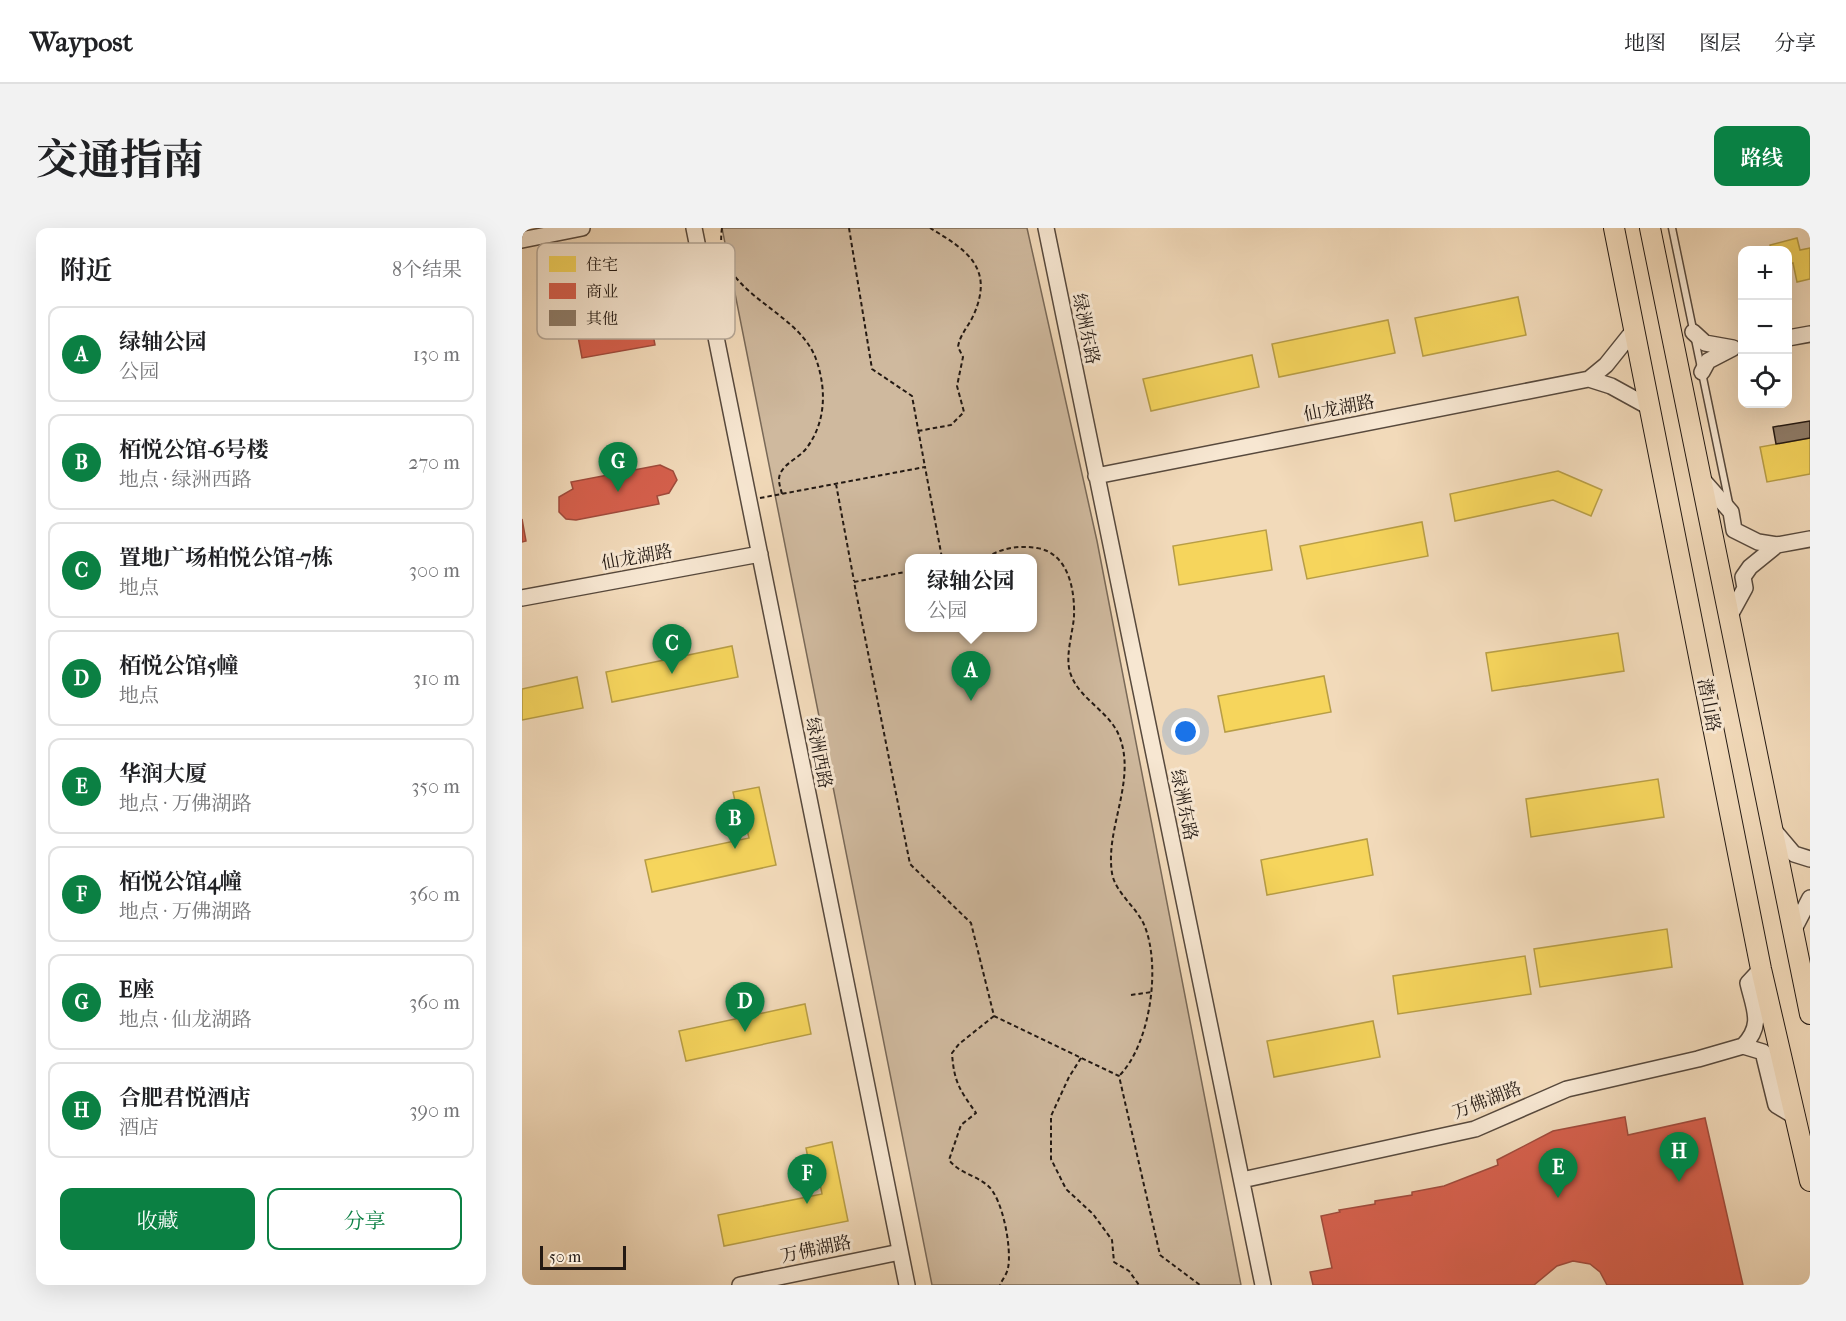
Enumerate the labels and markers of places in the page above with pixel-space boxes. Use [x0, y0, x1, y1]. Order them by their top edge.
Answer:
pin: G [598, 442, 638, 492]
pin: C [652, 624, 692, 674]
pin: A [952, 652, 990, 701]
pin: B [716, 800, 754, 849]
pin: D [726, 982, 764, 1032]
pin: H [1660, 1132, 1698, 1182]
pin: E [1538, 1148, 1578, 1198]
pin: F [788, 1154, 826, 1204]

